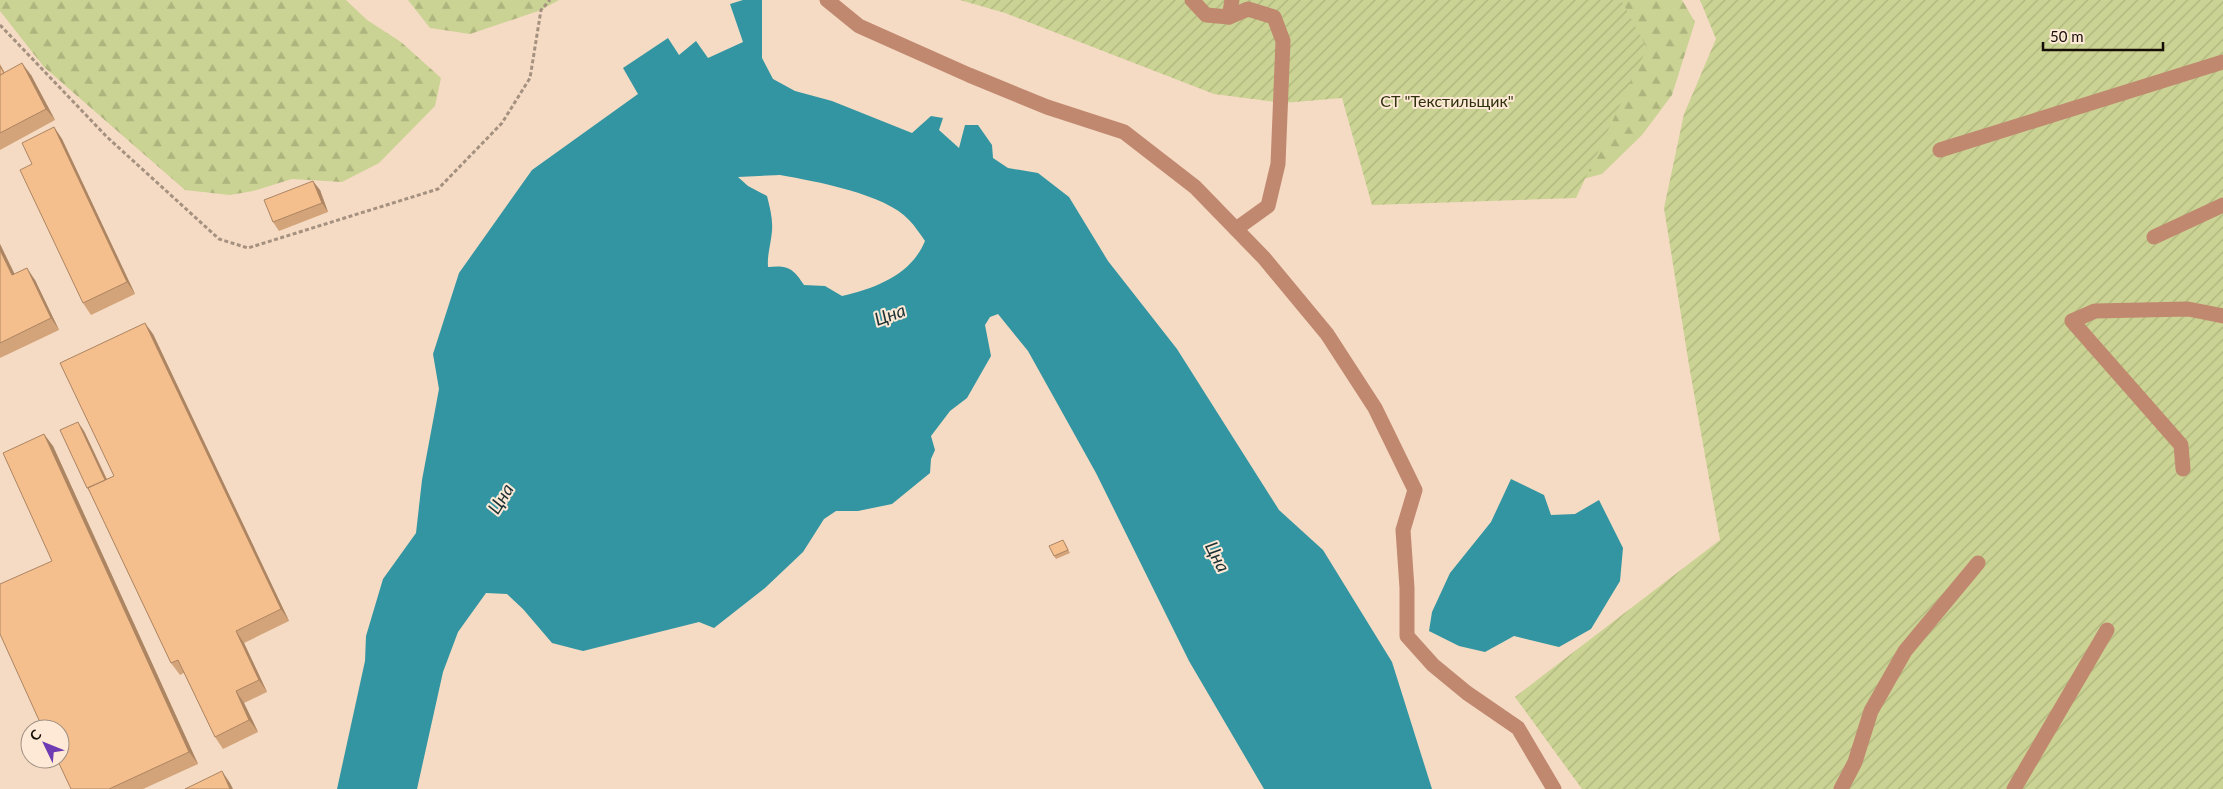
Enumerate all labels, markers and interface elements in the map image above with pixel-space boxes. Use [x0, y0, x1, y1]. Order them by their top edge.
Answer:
scale bar [2043, 20, 2163, 52]
text: 50 m [2050, 27, 2084, 45]
park label: СТ "Текстильщик" [1380, 91, 1514, 110]
water label: Цна [871, 298, 908, 330]
water label: Цна [482, 479, 518, 518]
water label: Цна [1201, 537, 1235, 576]
north arrow [20, 719, 70, 769]
text: С [26, 725, 45, 744]

